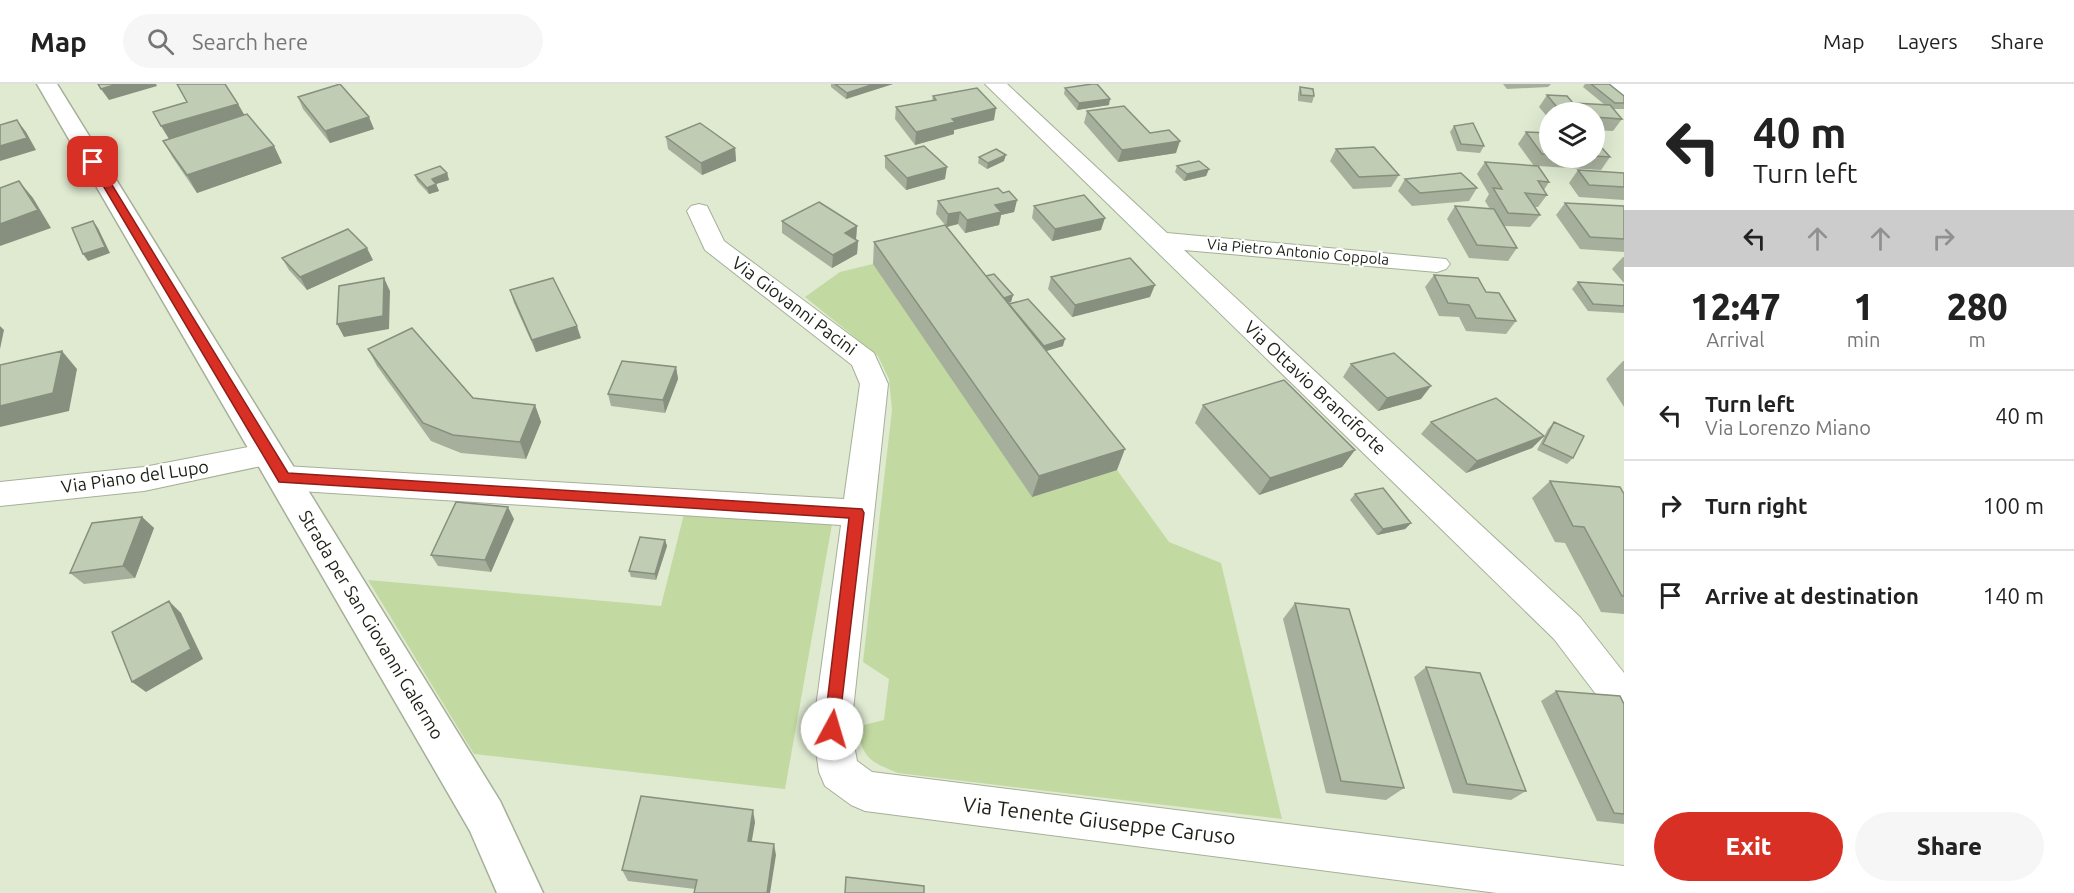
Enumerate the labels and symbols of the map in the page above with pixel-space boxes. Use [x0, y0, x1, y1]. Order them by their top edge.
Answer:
pin [67, 136, 118, 187]
street label: Via Pietro Antonio Coppola [1206, 235, 1390, 268]
street label: Via Giovanni Pacini [728, 252, 861, 359]
street label: Via Ottavio Branciforte [1241, 316, 1391, 458]
street label: Via Piano del Lupo [60, 456, 210, 496]
street label: Strada per San Giovanni Galermo [295, 506, 448, 743]
position arrow [800, 697, 864, 761]
street label: Via Tenente Giuseppe Caruso [961, 791, 1237, 849]

